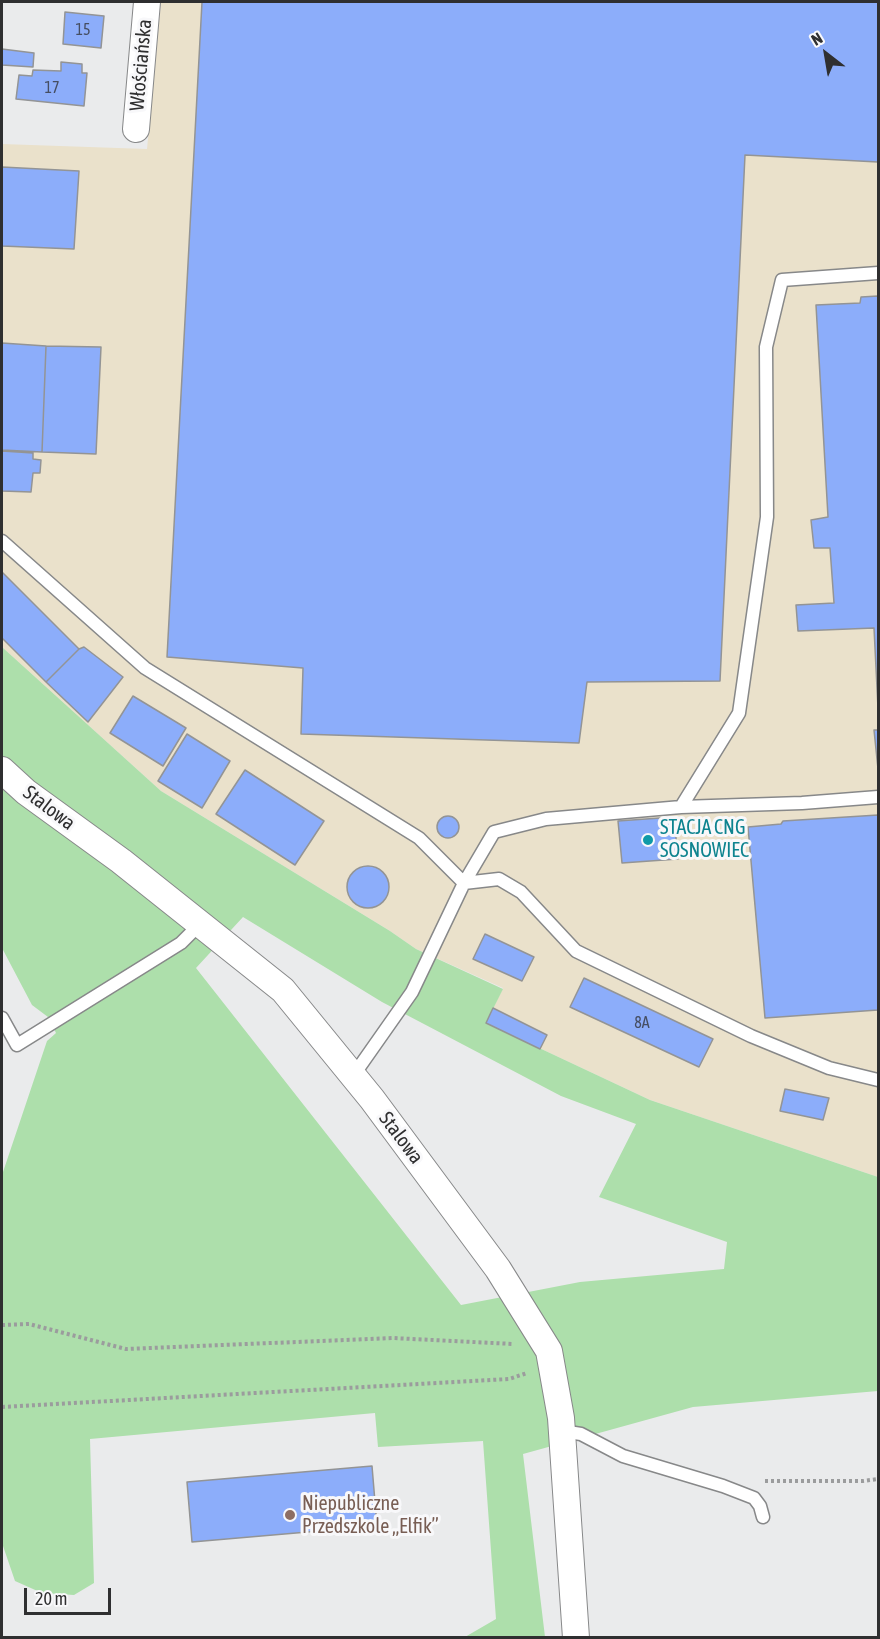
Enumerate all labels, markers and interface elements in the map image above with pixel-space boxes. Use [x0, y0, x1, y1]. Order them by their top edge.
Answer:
street label: Włościańska [125, 18, 157, 112]
house number: 15 [75, 20, 91, 40]
north arrow [796, 24, 856, 84]
text: N [808, 28, 825, 49]
house number: 17 [44, 78, 60, 98]
street label: Stalowa [18, 781, 80, 835]
place label: STACJA CNG SOSNOWIEC [660, 816, 749, 863]
marker: STACJA CNG SOSNOWIEC [641, 833, 655, 847]
house number: 8A [634, 1013, 650, 1033]
street label: Stalowa [374, 1107, 428, 1169]
place label: Niepubliczne Przedszkole „Elfik” [302, 1492, 439, 1539]
marker: Niepubliczne Przedszkole „Elfik” [283, 1508, 297, 1522]
scale bar [27, 1576, 114, 1614]
text: 20 m [35, 1588, 67, 1609]

